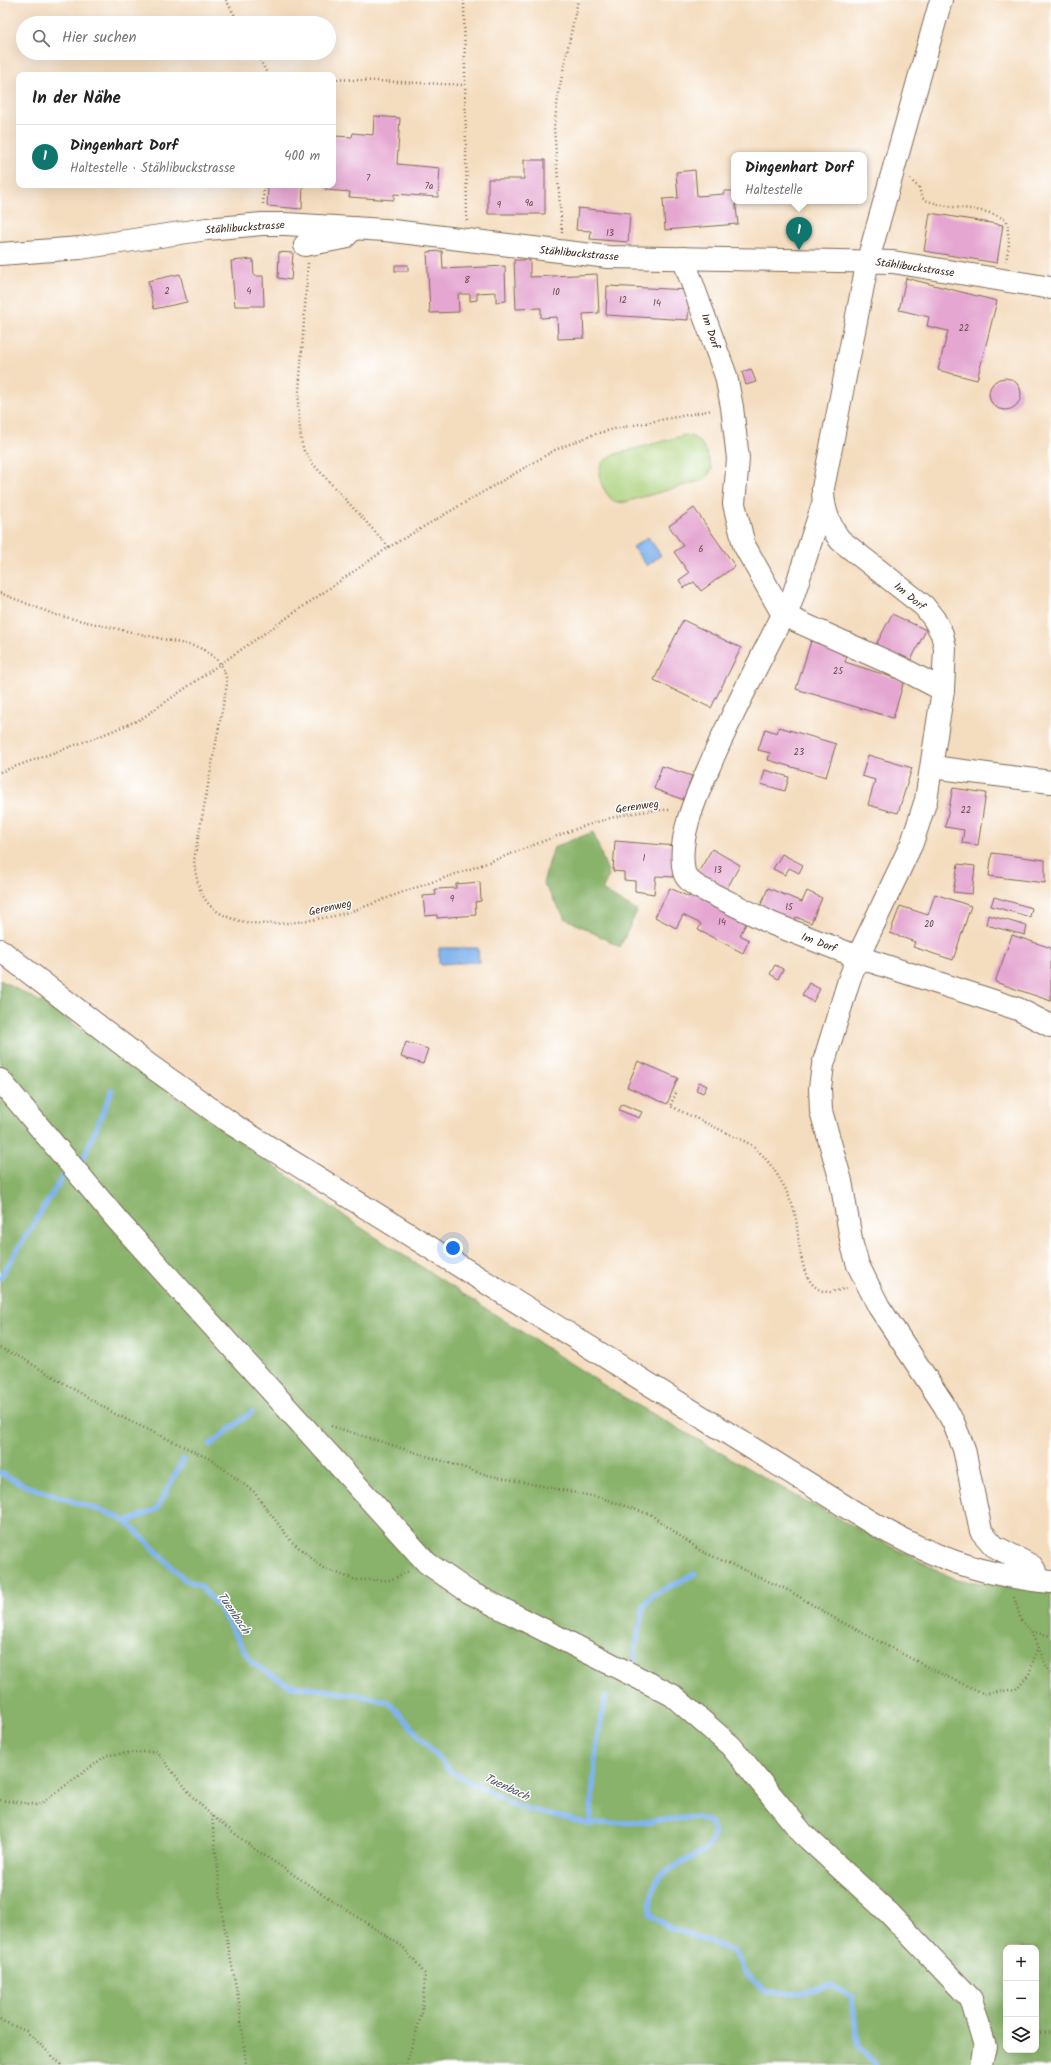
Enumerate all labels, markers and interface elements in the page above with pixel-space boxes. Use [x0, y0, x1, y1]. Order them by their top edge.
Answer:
search box [16, 16, 336, 60]
text: Hier suchen [62, 26, 136, 50]
icon: search [30, 27, 52, 49]
text: In der Nähe [32, 85, 121, 112]
text: Dingenhart Dorf [70, 134, 178, 158]
text: 1 [43, 146, 47, 167]
text: 400 m [284, 146, 320, 167]
popup [731, 152, 867, 204]
text: Dingenhart Dorf [745, 156, 853, 180]
text: Haltestelle · Stählibuckstrasse [70, 158, 235, 179]
house number: 7 [366, 171, 371, 186]
house number: 7a [425, 179, 433, 194]
text: Haltestelle [745, 180, 803, 201]
house number: 9a [525, 196, 533, 211]
house number: 9 [497, 198, 502, 213]
street label: Stählibuckstrasse [205, 216, 285, 240]
pin: 1 [786, 217, 812, 250]
house number: 13 [606, 226, 614, 241]
street label: Stählibuckstrasse [538, 242, 619, 266]
street label: Stählibuckstrasse [874, 254, 956, 282]
house number: 8 [464, 273, 470, 288]
house number: 2 [164, 284, 170, 299]
house number: 4 [247, 284, 252, 299]
house number: 10 [552, 285, 560, 300]
house number: 12 [619, 293, 627, 308]
house number: 14 [653, 296, 661, 311]
street label: Im Dorf [696, 311, 725, 353]
house number: 22 [959, 321, 969, 336]
house number: 6 [698, 542, 704, 557]
street label: Im Dorf [890, 578, 931, 617]
house number: 25 [833, 664, 844, 679]
house number: 23 [794, 745, 804, 760]
street label: Gerenweg [614, 795, 660, 819]
house number: 22 [961, 803, 971, 818]
house number: 1 [643, 851, 646, 866]
house number: 13 [714, 863, 722, 878]
house number: 9 [450, 892, 455, 907]
street label: Gerenweg [307, 895, 353, 921]
house number: 15 [785, 900, 794, 915]
house number: 14 [718, 915, 726, 930]
house number: 20 [924, 917, 934, 932]
street label: Im Dorf [798, 928, 841, 959]
your location [443, 1238, 463, 1258]
water label: Tuenbach [212, 1588, 256, 1640]
water label: Tuenbach [481, 1769, 534, 1807]
map controls [1003, 1945, 1039, 2053]
button: + [1003, 1945, 1039, 1981]
button: − [1003, 1981, 1039, 2017]
button: layers [1003, 2017, 1039, 2053]

